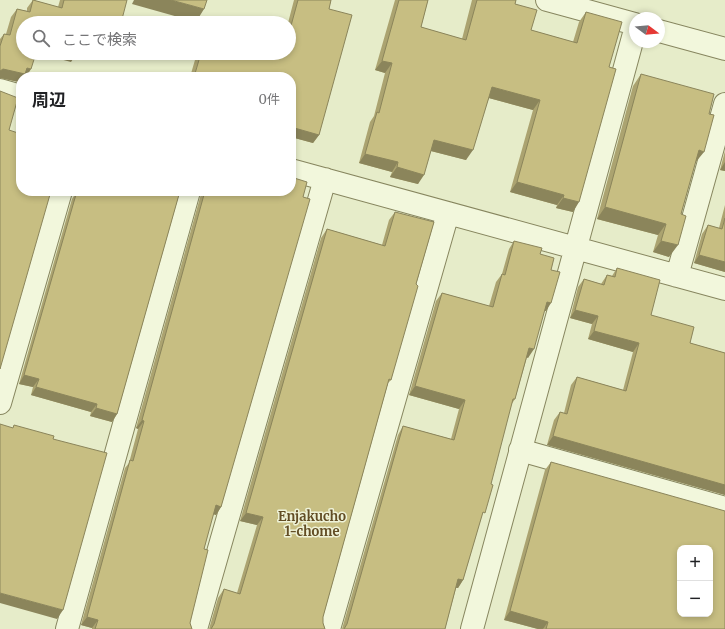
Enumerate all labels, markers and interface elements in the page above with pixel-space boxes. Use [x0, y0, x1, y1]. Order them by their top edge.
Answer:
north arrow [629, 12, 665, 48]
search box [16, 16, 296, 60]
icon: search [30, 27, 52, 49]
text: ここで検索 [62, 30, 137, 49]
text: 周辺 [32, 89, 66, 111]
text: 0件 [259, 91, 280, 108]
district label: Enjakucho 1-chome [278, 508, 346, 540]
map controls [677, 545, 713, 617]
button: + [677, 545, 713, 581]
button: − [677, 581, 713, 617]

